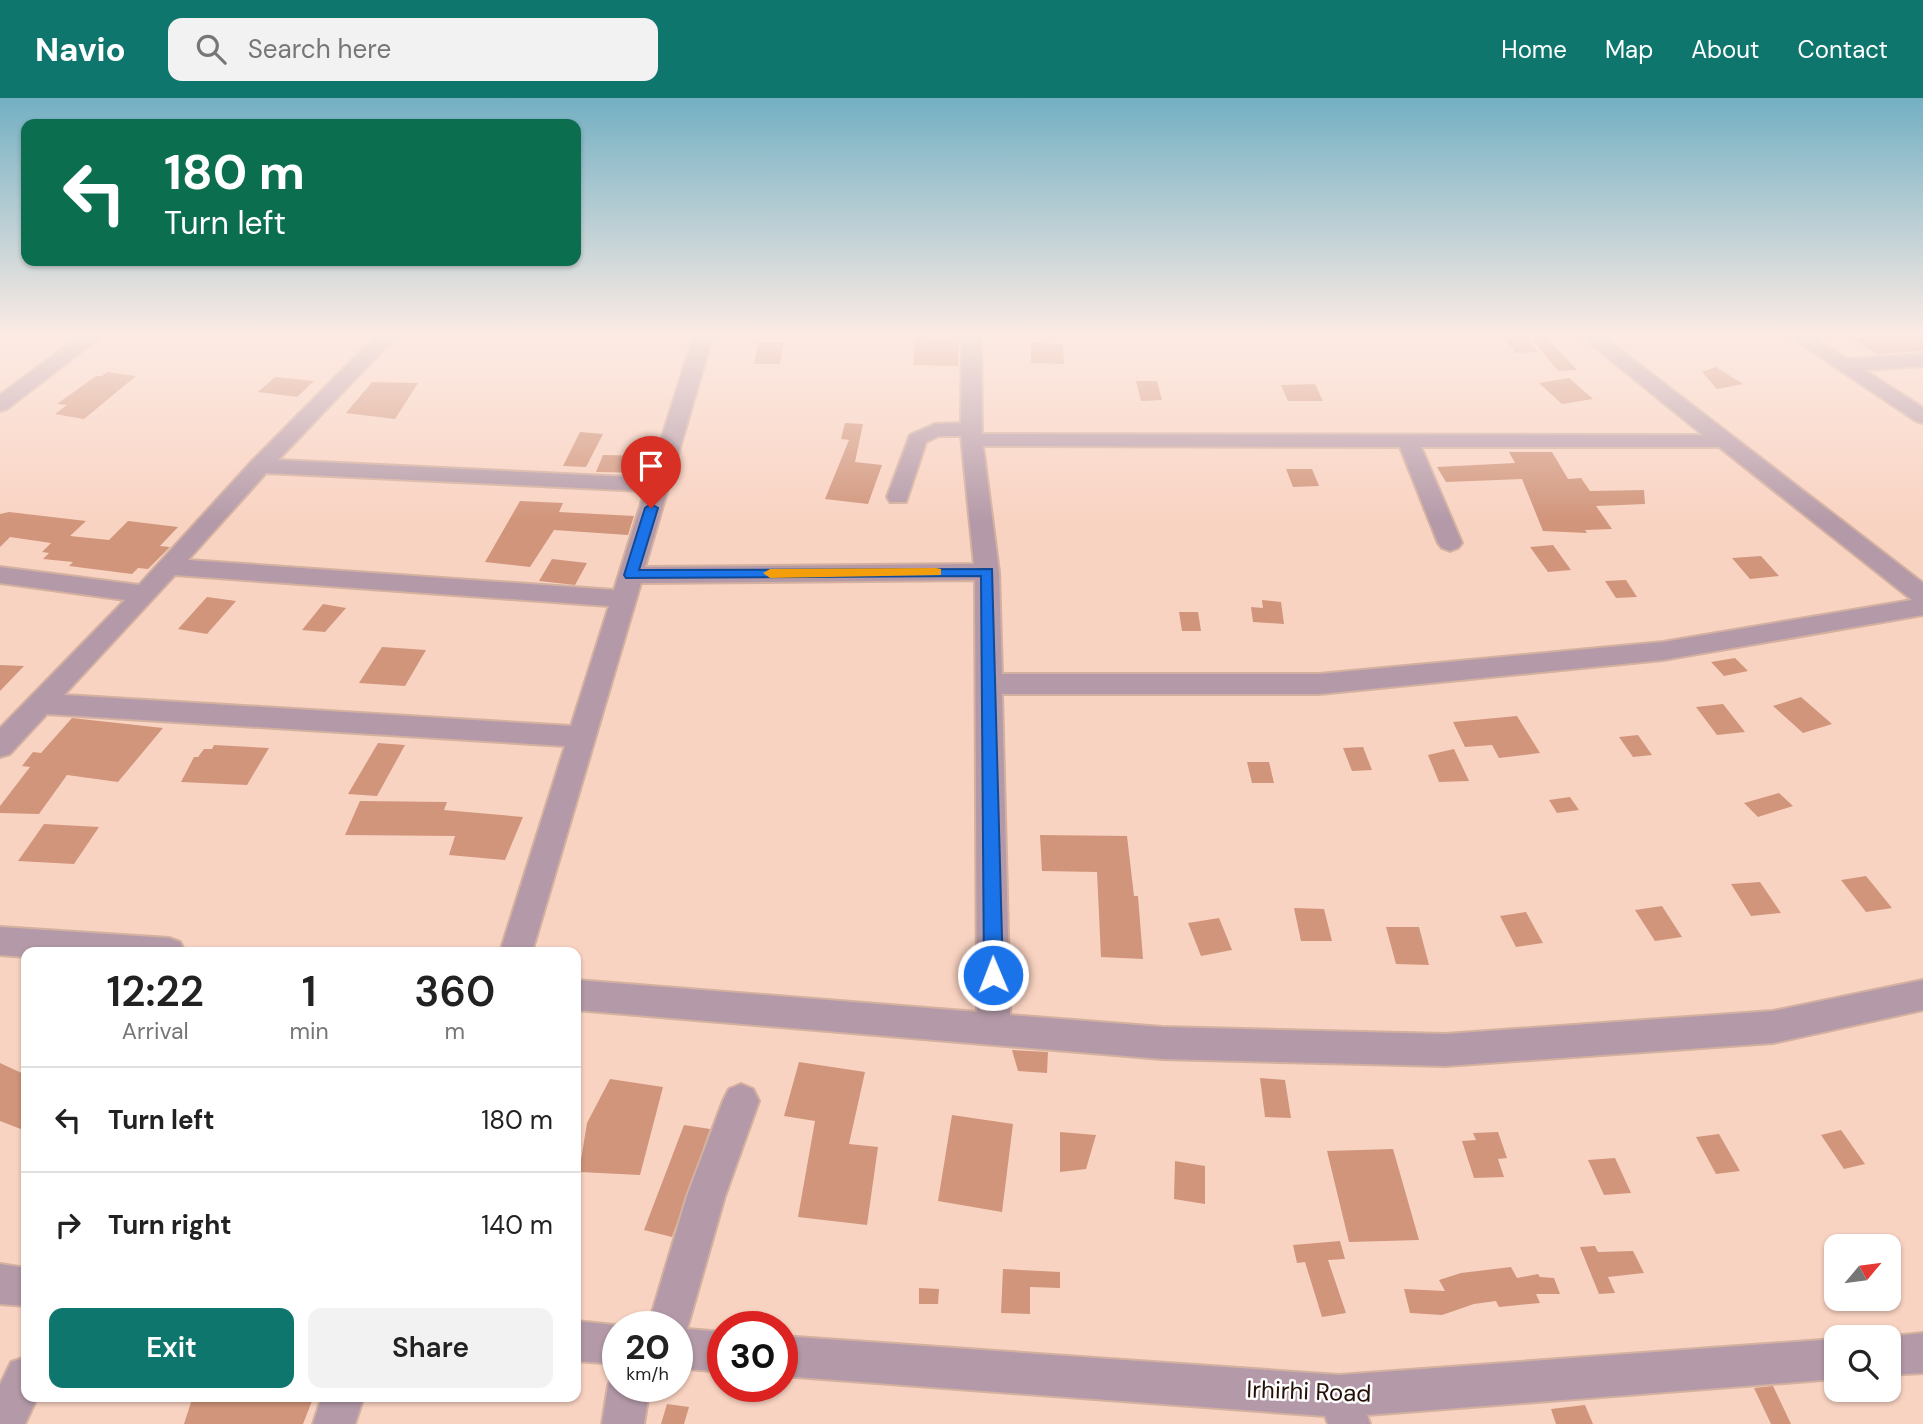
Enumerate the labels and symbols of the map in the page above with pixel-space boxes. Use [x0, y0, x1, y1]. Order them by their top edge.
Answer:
pin [621, 436, 681, 508]
position arrow [956, 938, 1030, 1012]
north arrow [1824, 1234, 1900, 1311]
speed limit sign: 30 [707, 1311, 798, 1402]
street label: Irhirhi Road [1246, 1373, 1372, 1409]

